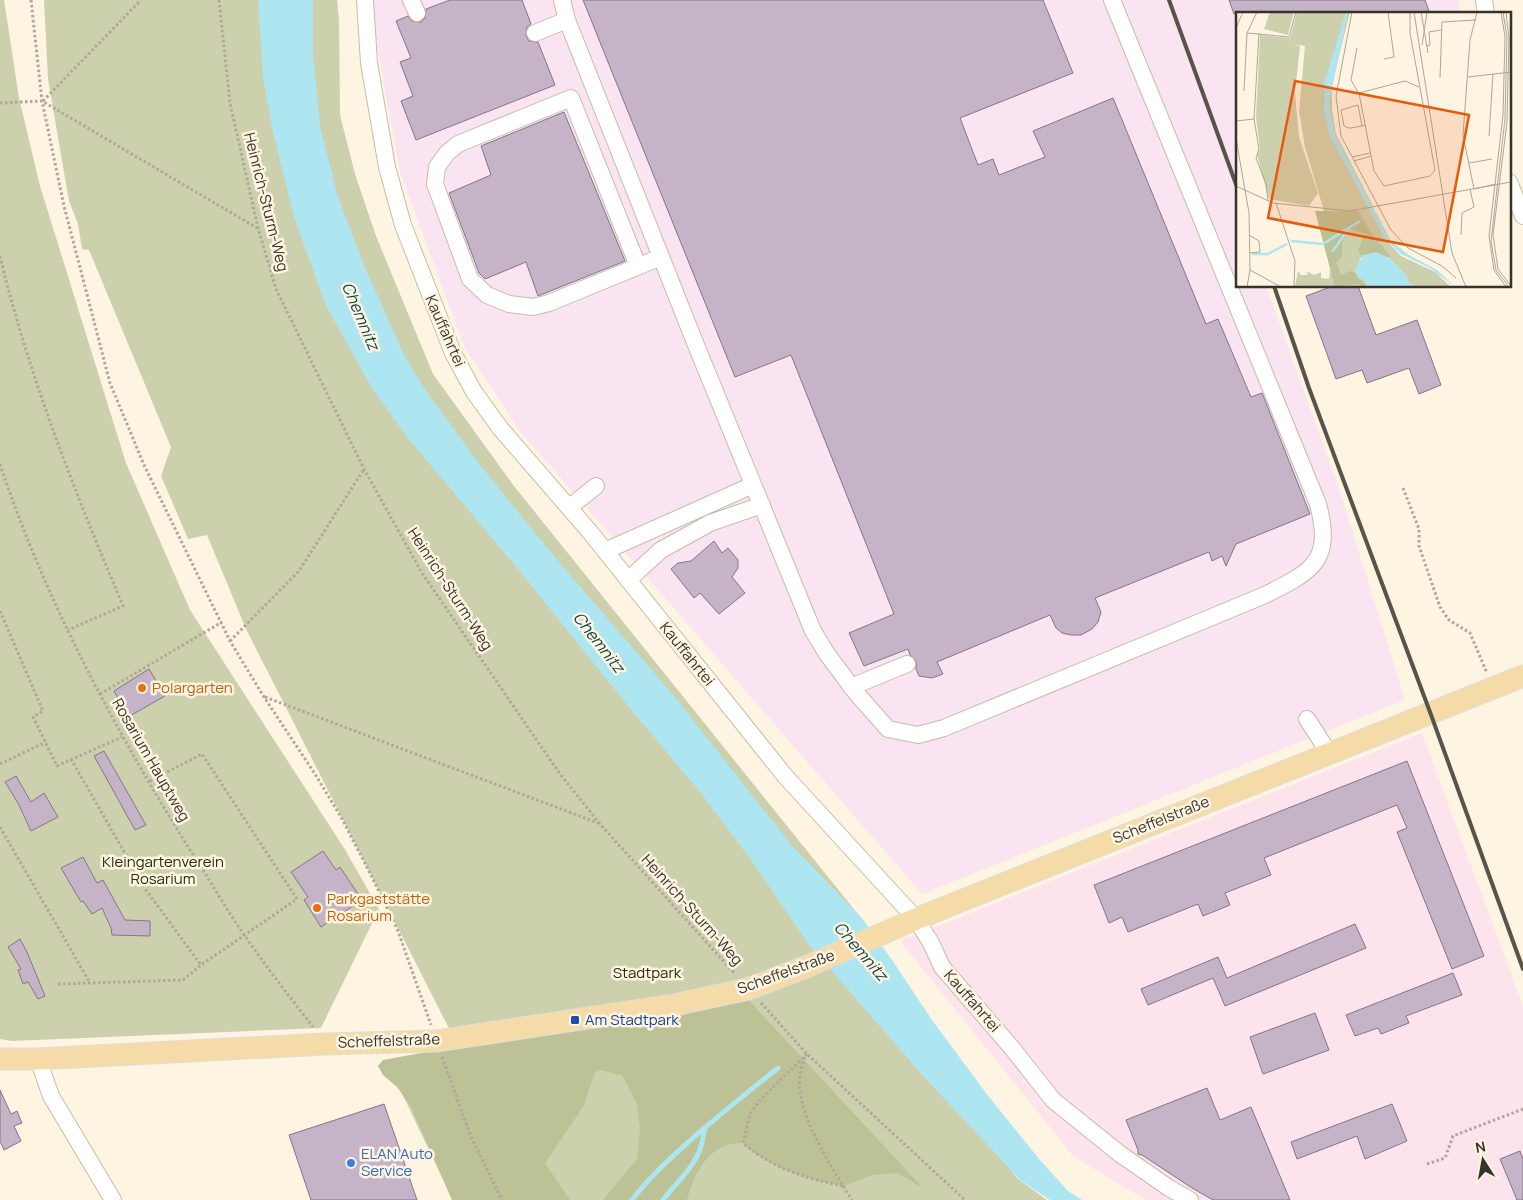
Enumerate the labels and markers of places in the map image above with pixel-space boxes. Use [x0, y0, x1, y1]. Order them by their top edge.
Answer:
place label: Polargarten [152, 677, 233, 698]
marker: Polargarten [136, 682, 148, 694]
place label: Parkgaststätte Rosarium [327, 888, 430, 926]
marker: Parkgaststätte Rosarium [311, 902, 323, 914]
place label: Am Stadtpark [585, 1009, 679, 1030]
marker: Am Stadtpark [569, 1014, 581, 1026]
place label: ELAN Auto Service [361, 1143, 433, 1181]
marker: ELAN Auto Service [345, 1157, 357, 1169]

